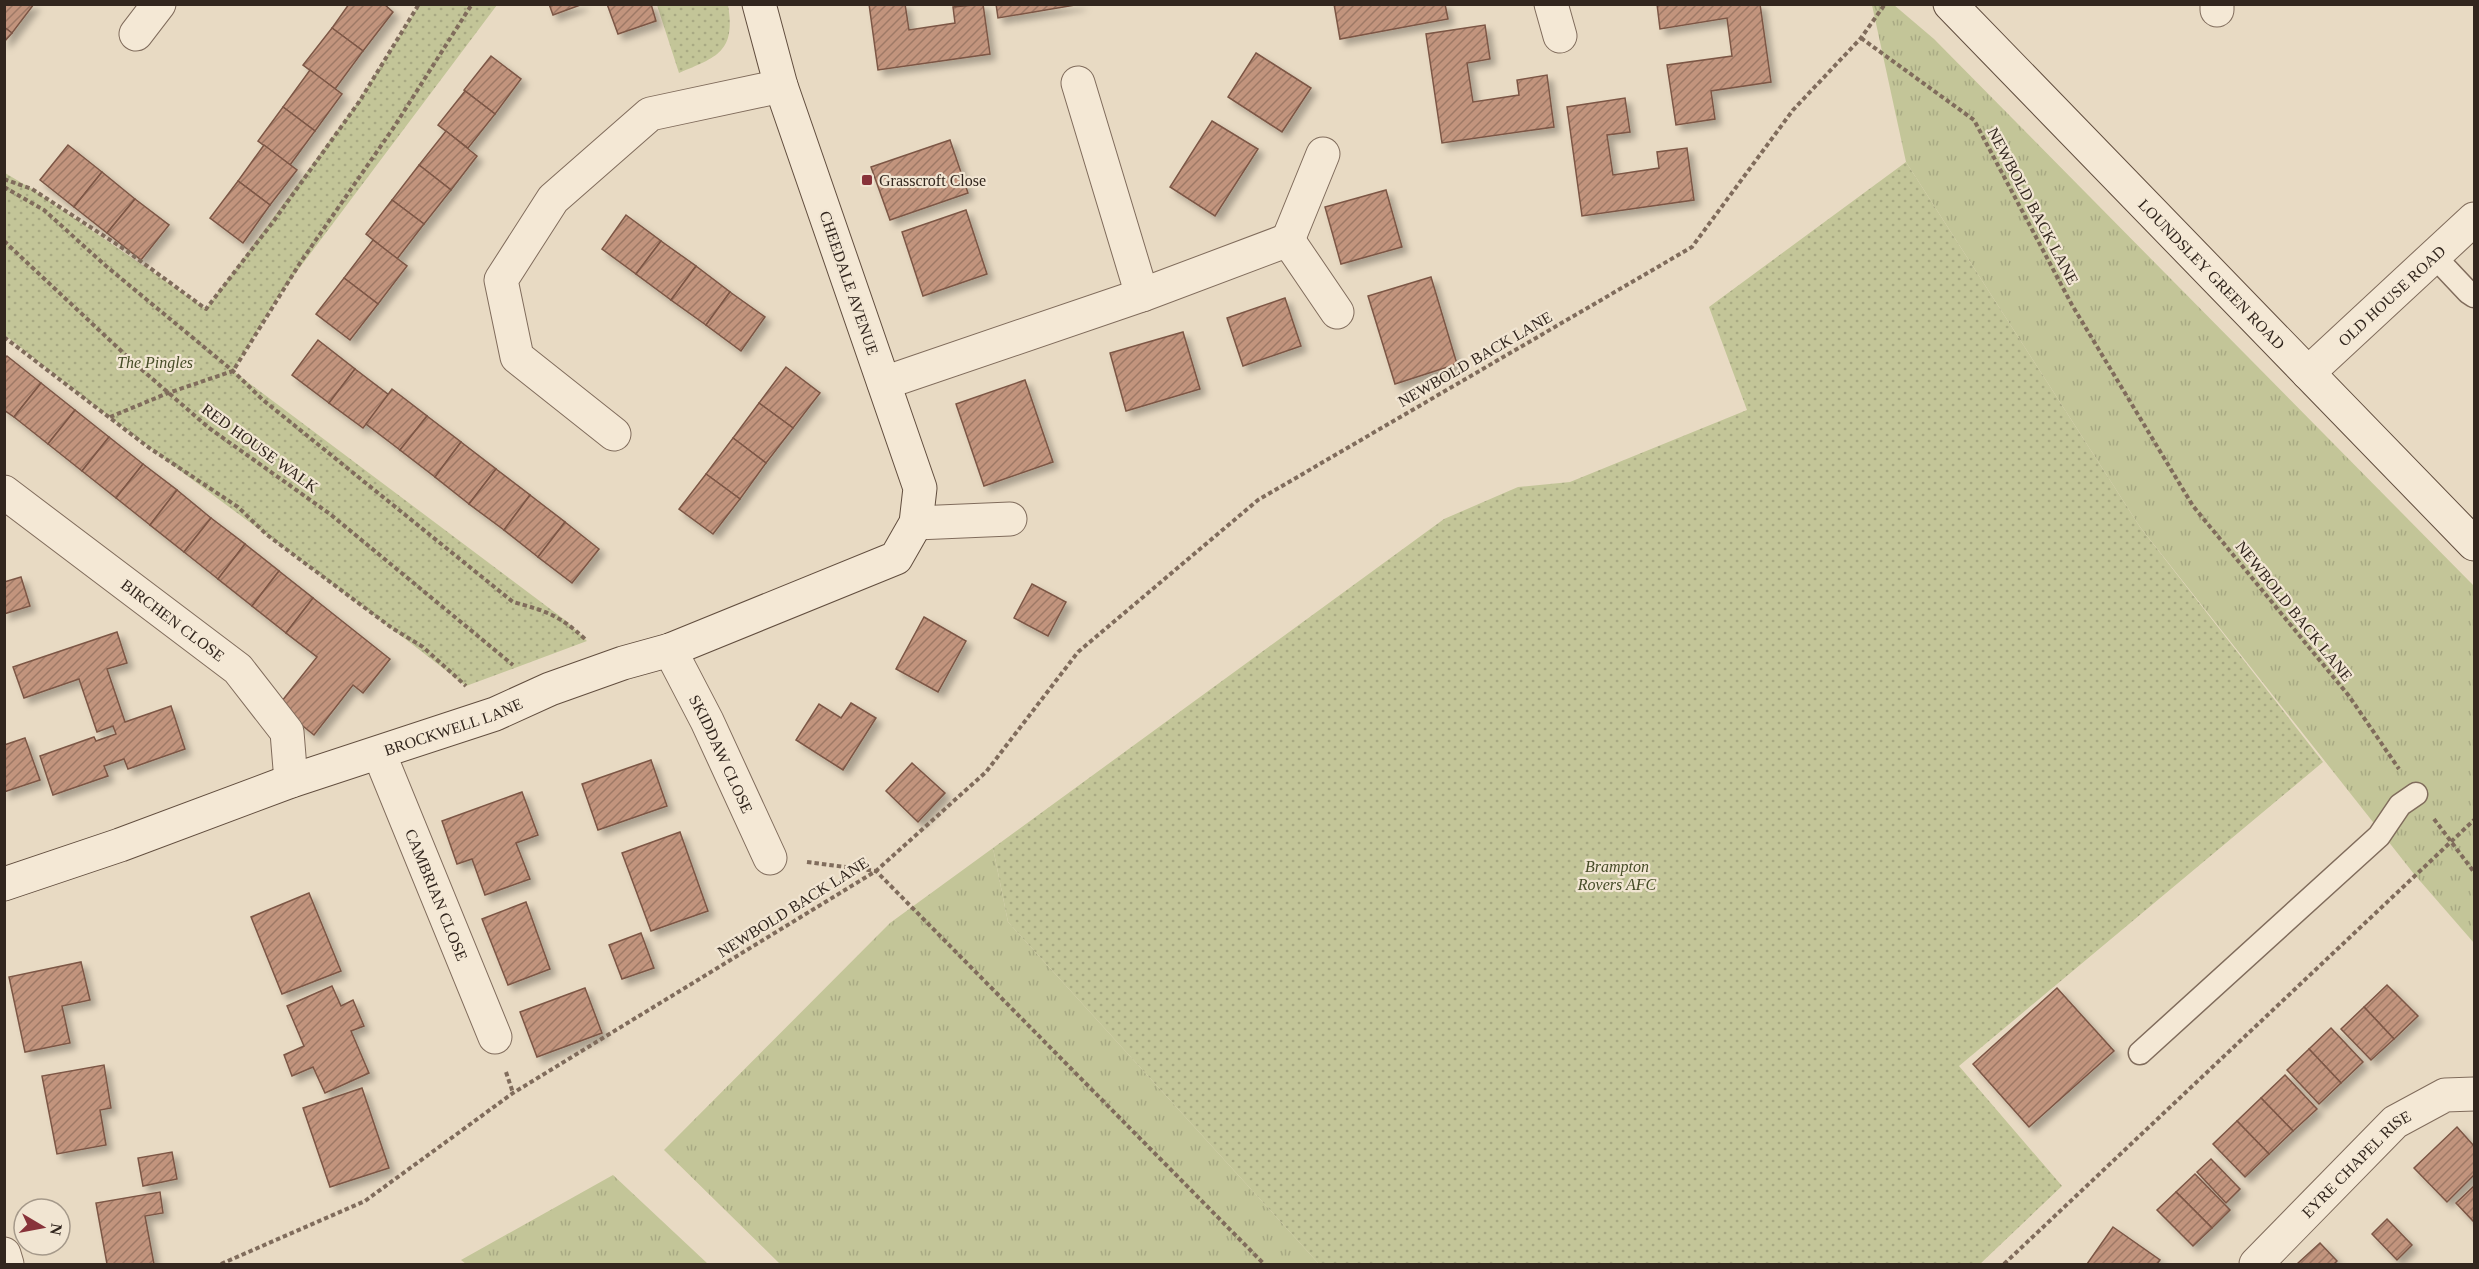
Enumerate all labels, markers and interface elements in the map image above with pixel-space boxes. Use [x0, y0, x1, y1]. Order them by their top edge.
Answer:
street label: NEWBOLD BACK LANE [1984, 125, 2082, 287]
place label: Grasscroft Close [879, 172, 986, 189]
marker: Grasscroft Close [860, 173, 874, 187]
street label: LOUNDSLEY GREEN ROAD [2135, 195, 2288, 352]
street label: CHEEDALE AVENUE [816, 209, 882, 357]
street label: OLD HOUSE ROAD [2335, 242, 2449, 349]
street label: NEWBOLD BACK LANE [1395, 308, 1555, 410]
park label: The Pingles [117, 354, 193, 372]
street label: RED HOUSE WALK [199, 400, 322, 496]
street label: NEWBOLD BACK LANE [2232, 538, 2356, 684]
street label: BIRCHEN CLOSE [118, 575, 228, 664]
street label: SKIDDAW CLOSE [686, 692, 757, 816]
street label: BROCKWELL LANE [382, 694, 525, 758]
street label: CAMBRIAN CLOSE [402, 826, 471, 963]
street label: NEWBOLD BACK LANE [714, 853, 872, 961]
park label: Brampton Rovers AFC [1577, 858, 1657, 893]
street label: EYRE CHAPEL RISE [2298, 1107, 2413, 1221]
north arrow [12, 1197, 72, 1257]
text: N [47, 1222, 66, 1237]

